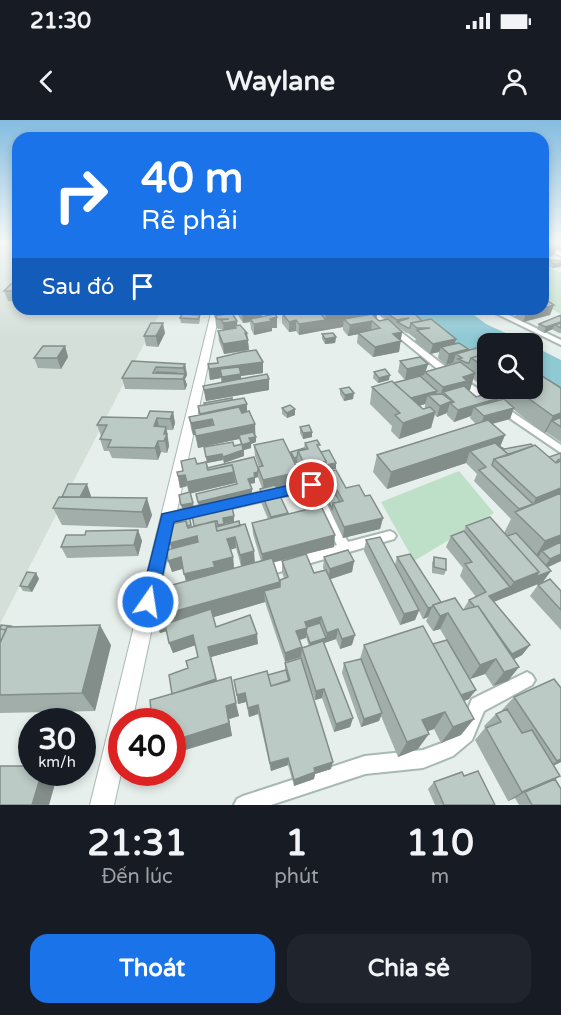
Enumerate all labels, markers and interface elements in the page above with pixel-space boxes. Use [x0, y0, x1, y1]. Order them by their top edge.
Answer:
text: 21:30 [30, 8, 91, 34]
icon: back [30, 65, 63, 98]
text: Waylane [226, 65, 335, 98]
icon: person [498, 65, 531, 98]
text: 40 m [141, 153, 243, 204]
icon: right [42, 156, 120, 234]
text: Rẽ phải [141, 204, 238, 237]
icon: arrive [126, 270, 159, 303]
text: Sau đó [42, 274, 114, 300]
map controls [477, 333, 543, 399]
button: search [477, 333, 543, 399]
pin [286, 459, 337, 510]
icon: arrive [295, 468, 328, 501]
position arrow [116, 570, 180, 634]
speed limit sign: 40 [108, 708, 186, 786]
text: 30 [38, 721, 76, 758]
text: km/h [38, 753, 76, 771]
text: 21:31 [87, 822, 187, 865]
text: 1 [285, 822, 308, 865]
text: 110 [406, 822, 474, 865]
text: Đến lúc [101, 865, 173, 889]
text: phút [274, 865, 319, 889]
text: m [431, 865, 449, 889]
button: Thoát [30, 934, 275, 1003]
button: Chia sẻ [287, 934, 531, 1003]

